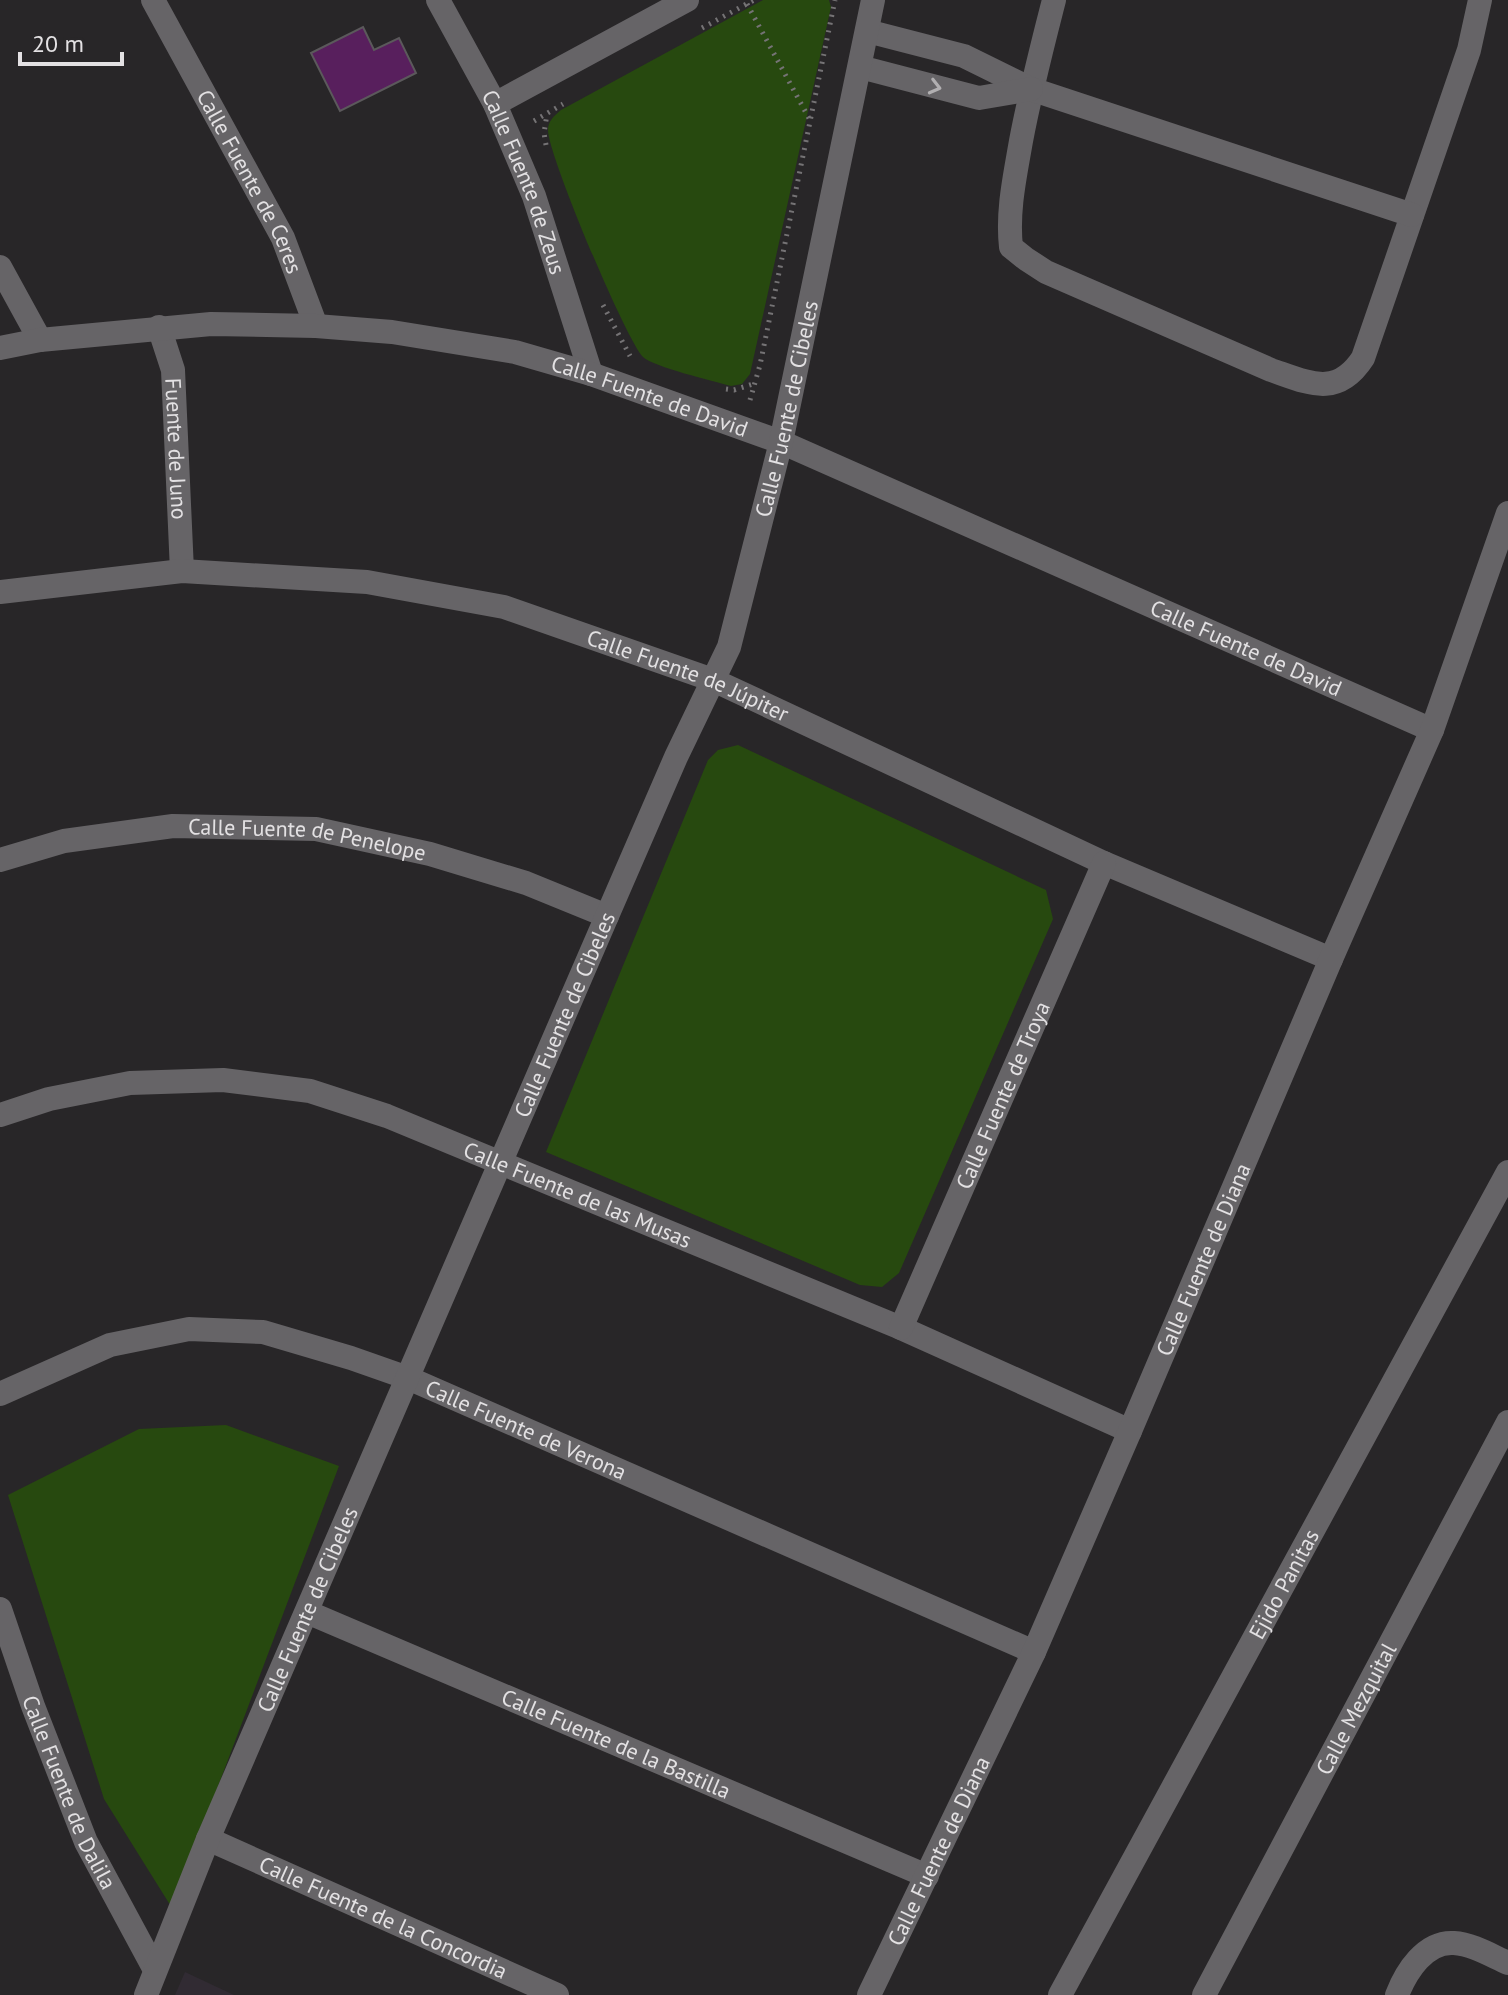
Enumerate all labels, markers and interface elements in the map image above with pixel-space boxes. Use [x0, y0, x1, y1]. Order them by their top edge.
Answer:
scale bar [20, 16, 122, 66]
text: 20 m [32, 28, 84, 59]
one-way arrow [928, 77, 942, 94]
street label: Calle Fuente de Ceres [191, 85, 309, 277]
street label: Calle Fuente de Zeus [476, 85, 572, 278]
street label: Calle Fuente de Cibeles [749, 298, 824, 520]
street label: Calle Fuente de David [548, 349, 752, 443]
street label: Fuente de Juno [159, 377, 194, 520]
street label: Calle Fuente de David [1146, 593, 1346, 702]
street label: Calle Fuente de Júpiter [583, 623, 794, 728]
street label: Calle Fuente de Penelope [188, 812, 429, 867]
street label: Calle Fuente de Cibeles [508, 908, 621, 1122]
street label: Calle Fuente de Troya [949, 997, 1056, 1193]
street label: Calle Fuente de las Musas [460, 1135, 696, 1254]
street label: Calle Fuente de Diana [1150, 1159, 1256, 1360]
street label: Calle Fuente de Verona [421, 1373, 631, 1486]
street label: Calle Fuente de Cibeles [251, 1502, 364, 1716]
street label: Ejido Panitas [1242, 1524, 1325, 1644]
street label: Calle Mezquital [1309, 1638, 1403, 1780]
street label: Calle Fuente de la Bastilla [497, 1683, 735, 1805]
street label: Calle Fuente de Dalila [16, 1692, 123, 1894]
street label: Calle Fuente de Diana [881, 1752, 996, 1950]
street label: Calle Fuente de la Concordia [255, 1850, 512, 1985]

